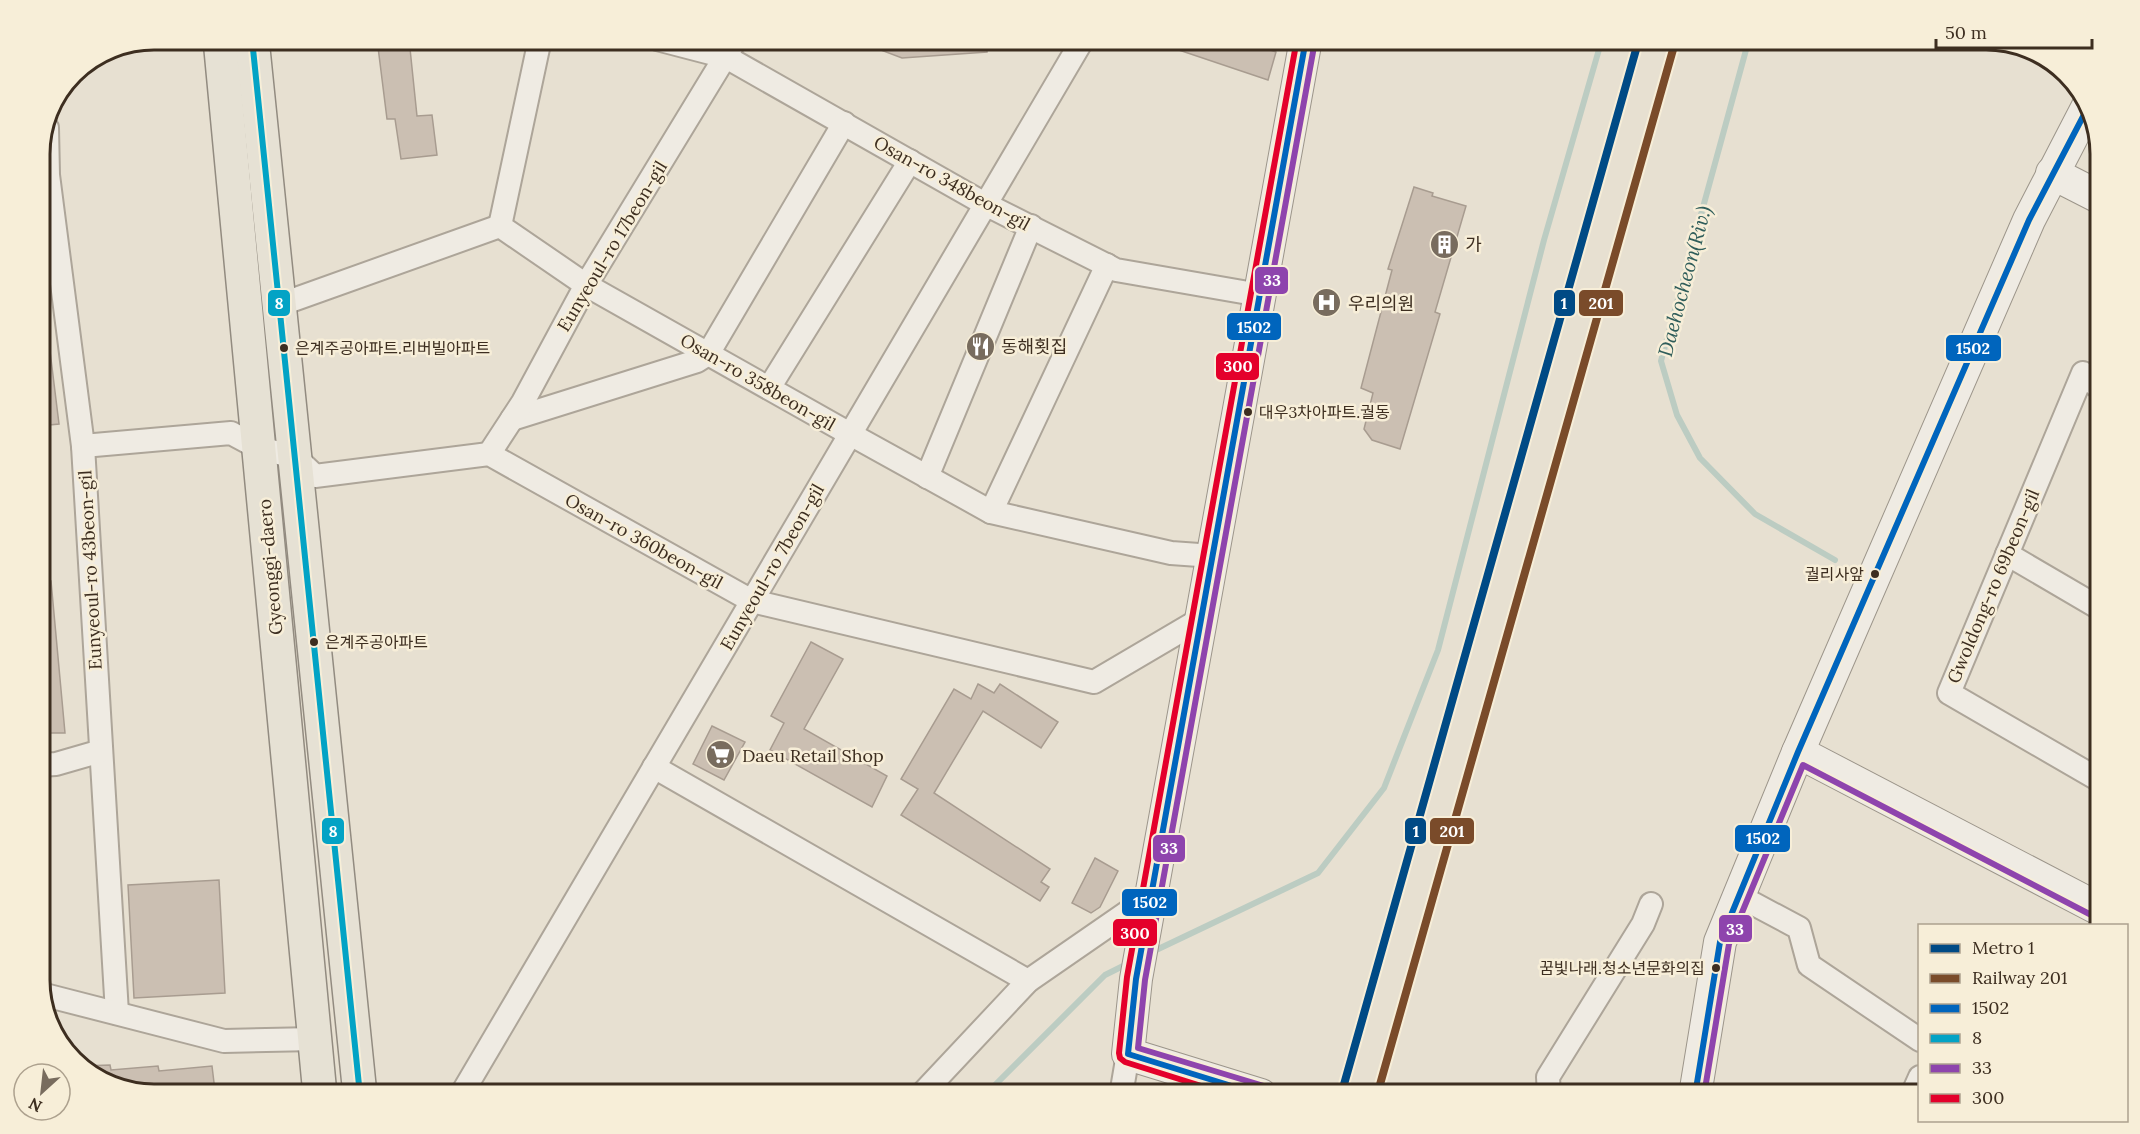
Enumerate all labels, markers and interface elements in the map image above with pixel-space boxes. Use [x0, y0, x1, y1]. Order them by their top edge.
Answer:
scale bar [1936, 12, 2092, 50]
text: 50 m [1945, 21, 1987, 44]
street label: Osan-ro 348beon-gil [870, 130, 1034, 236]
street label: Eunyeoul-ro 17beon-gil [552, 156, 672, 336]
water label: Daehocheon(Riv.) [1652, 203, 1717, 360]
building icon: 가 [1428, 228, 1460, 260]
place label: 가 [1465, 233, 1482, 256]
line badge: 33 [1254, 266, 1289, 295]
text: 33 [1263, 270, 1281, 290]
hospital icon: 우리의원 [1311, 287, 1343, 319]
line badge: 8 [267, 289, 291, 317]
line badge: 1 [1553, 289, 1576, 317]
line badge: 201 [1578, 289, 1624, 317]
place label: 우리의원 [1348, 292, 1414, 315]
text: 8 [274, 293, 284, 313]
text: 1 [1561, 293, 1567, 313]
text: 201 [1588, 293, 1614, 313]
line badge: 1502 [1226, 312, 1282, 341]
text: 1502 [1237, 317, 1271, 337]
street label: Osan-ro 358beon-gil [676, 328, 840, 436]
restaurant icon: 동해횟집 [964, 330, 996, 362]
line badge: 1502 [1945, 334, 2002, 362]
place label: 동해횟집 [1001, 335, 1067, 358]
place label: 은계주공아파트.리버빌아파트 [295, 338, 490, 358]
text: 1502 [1956, 338, 1990, 358]
marker: 은계주공아파트.리버빌아파트 [278, 342, 290, 354]
line badge: 300 [1215, 352, 1260, 381]
text: 300 [1223, 356, 1253, 376]
place label: 대우3차아파트.궐동 [1259, 402, 1390, 422]
marker: 대우3차아파트.궐동 [1242, 406, 1254, 418]
street label: Eunyeoul-ro 43beon-gil [73, 469, 107, 670]
street label: Eunyeoul-ro 7beon-gil [715, 480, 829, 654]
street label: Gwoldong-ro 69beon-gil [1942, 485, 2044, 687]
street label: Osan-ro 360beon-gil [561, 488, 727, 594]
street label: Gyeonggi-daero [253, 498, 287, 636]
place label: 궐리사앞 [1805, 564, 1864, 584]
marker: 궐리사앞 [1869, 568, 1881, 580]
place label: 은계주공아파트 [325, 632, 428, 652]
marker: 은계주공아파트 [308, 636, 320, 648]
supermarket icon: Daeu Retail Shop [705, 739, 737, 771]
place label: Daeu Retail Shop [742, 744, 884, 767]
line badge: 8 [321, 817, 345, 845]
line badge: 1 [1404, 817, 1427, 845]
line badge: 201 [1429, 817, 1475, 845]
text: 8 [328, 821, 338, 841]
text: 1 [1413, 821, 1419, 841]
text: 201 [1439, 821, 1465, 841]
line badge: 1502 [1734, 824, 1791, 853]
text: 1502 [1746, 828, 1780, 848]
line badge: 33 [1152, 834, 1186, 863]
text: 33 [1160, 838, 1178, 858]
line badge: 1502 [1121, 888, 1178, 917]
text: 1502 [1133, 892, 1167, 912]
line badge: 33 [1718, 914, 1753, 943]
line badge: 300 [1112, 918, 1158, 947]
text: 33 [1726, 919, 1744, 939]
text: 300 [1120, 923, 1150, 943]
legend [1918, 924, 2128, 1122]
text: Metro 1 [1972, 936, 2034, 959]
place label: 꿈빛나래.청소년문화의집 [1539, 958, 1705, 978]
marker: 꿈빛나래.청소년문화의집 [1710, 962, 1722, 974]
text: Railway 201 [1972, 966, 2067, 989]
text: 1502 [1972, 996, 2009, 1019]
text: 8 [1972, 1026, 1982, 1049]
text: 33 [1972, 1056, 1992, 1079]
north arrow [12, 1062, 72, 1122]
text: 300 [1972, 1086, 2004, 1109]
text: N [25, 1094, 45, 1117]

